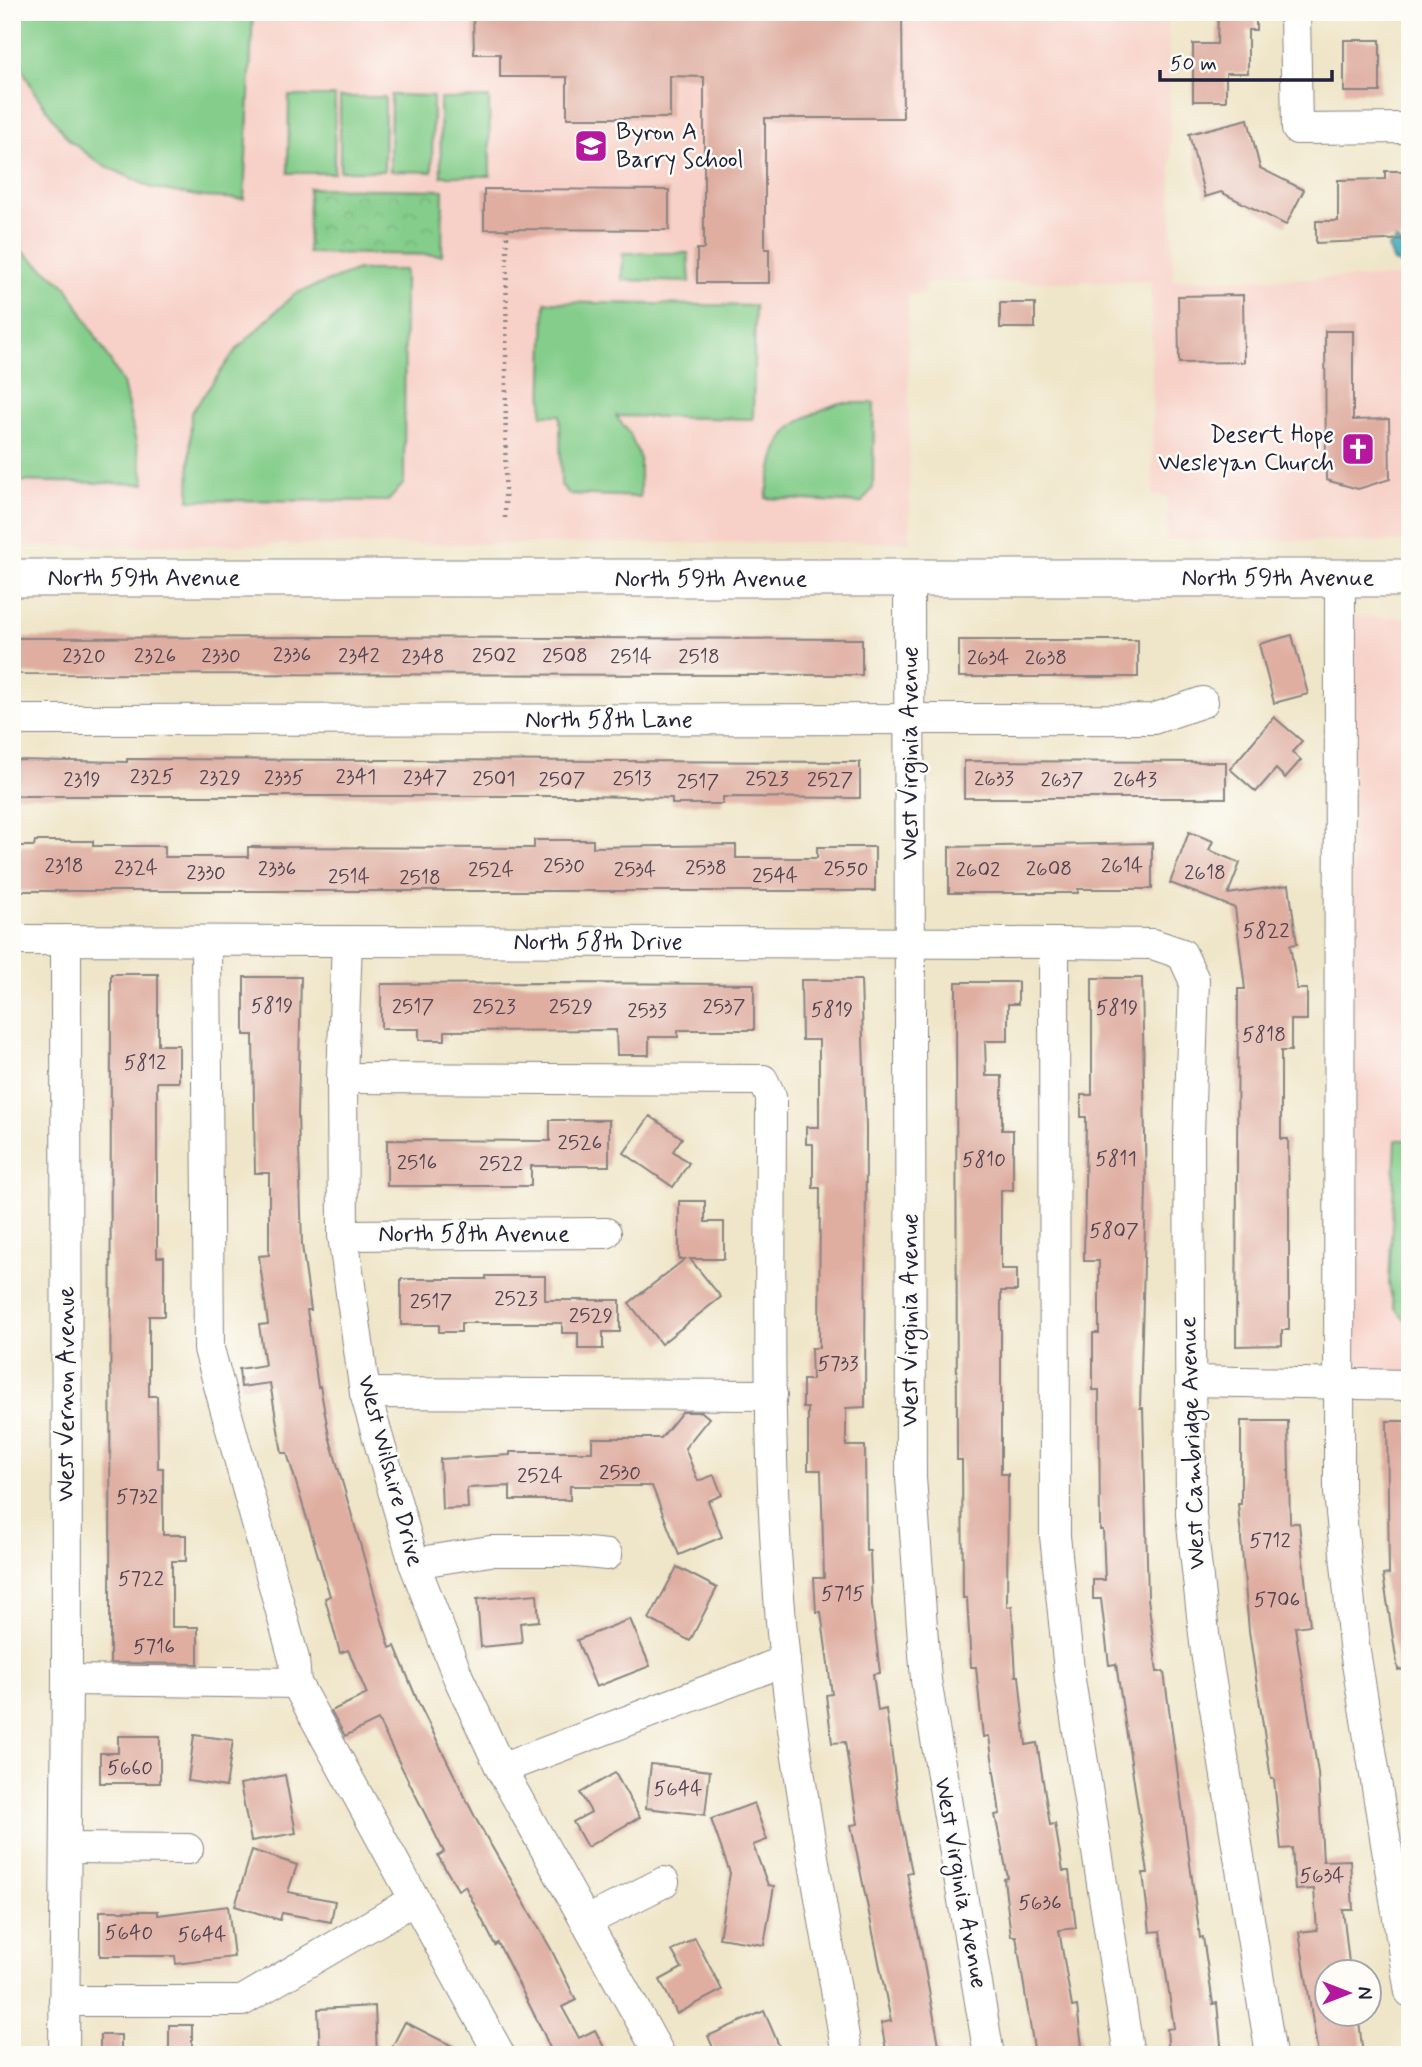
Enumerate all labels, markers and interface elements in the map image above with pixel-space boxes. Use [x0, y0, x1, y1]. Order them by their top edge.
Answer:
scale bar [1160, 38, 1331, 82]
text: 50 m [1170, 50, 1217, 78]
place label: Byron A Barry School [616, 117, 744, 176]
school or university icon: Byron A Barry School [572, 127, 610, 165]
place label: Desert Hope Wesleyan Church [1158, 420, 1334, 479]
church icon: Desert Hope Wesleyan Church [1339, 430, 1377, 468]
street label: North 59th Avenue [48, 563, 241, 594]
street label: North 59th Avenue [1182, 563, 1375, 594]
street label: North 59th Avenue [615, 564, 808, 595]
house number: 2336 [273, 641, 311, 669]
house number: 2320 [62, 642, 106, 670]
house number: 2326 [134, 642, 176, 670]
house number: 2330 [201, 642, 241, 670]
house number: 2342 [338, 642, 380, 670]
house number: 2502 [472, 642, 516, 670]
house number: 2508 [542, 642, 588, 670]
house number: 2348 [401, 643, 445, 671]
house number: 2514 [610, 643, 652, 671]
house number: 2518 [678, 643, 720, 671]
house number: 2634 [967, 644, 1009, 672]
house number: 2638 [1025, 644, 1067, 672]
street label: West Virginia Avenue [895, 646, 928, 860]
street label: North 58th Lane [525, 705, 693, 736]
house number: 2325 [130, 763, 174, 791]
house number: 2341 [336, 763, 376, 791]
house number: 2329 [199, 764, 241, 792]
house number: 2335 [264, 764, 304, 792]
house number: 2347 [403, 764, 447, 792]
house number: 2501 [472, 765, 516, 793]
house number: 2513 [612, 765, 652, 793]
house number: 2523 [745, 765, 789, 793]
house number: 2633 [974, 765, 1014, 793]
house number: 2319 [63, 766, 101, 794]
house number: 2507 [539, 766, 586, 794]
house number: 2527 [807, 766, 854, 794]
house number: 2637 [1040, 766, 1084, 794]
house number: 2643 [1113, 766, 1157, 794]
house number: 2517 [677, 768, 719, 796]
house number: 2318 [44, 852, 84, 880]
house number: 2530 [543, 852, 585, 880]
house number: 2614 [1101, 852, 1143, 880]
house number: 2324 [114, 854, 158, 882]
house number: 2538 [685, 854, 727, 882]
house number: 2336 [258, 855, 296, 883]
house number: 2550 [824, 855, 868, 883]
house number: 2608 [1026, 855, 1072, 883]
house number: 2524 [468, 856, 514, 884]
house number: 2534 [614, 856, 656, 884]
house number: 2602 [956, 856, 1000, 884]
house number: 2330 [186, 859, 226, 887]
house number: 2618 [1184, 859, 1226, 887]
house number: 2544 [752, 862, 798, 890]
house number: 2514 [328, 863, 370, 891]
house number: 2518 [399, 864, 441, 892]
house number: 5822 [1243, 917, 1289, 945]
street label: North 58th Drive [513, 927, 683, 958]
house number: 5819 [251, 992, 293, 1020]
house number: 2517 [392, 993, 434, 1021]
house number: 2523 [472, 993, 516, 1021]
house number: 2529 [549, 993, 593, 1021]
house number: 2537 [703, 993, 746, 1021]
house number: 5819 [1096, 994, 1138, 1022]
house number: 5819 [811, 996, 853, 1024]
house number: 2533 [627, 997, 667, 1025]
house number: 5818 [1242, 1021, 1286, 1049]
house number: 5812 [124, 1049, 166, 1077]
house number: 2526 [558, 1129, 602, 1157]
house number: 5811 [1095, 1145, 1137, 1173]
house number: 5810 [962, 1146, 1006, 1174]
house number: 2516 [397, 1149, 437, 1177]
house number: 2522 [479, 1150, 523, 1178]
street label: West Virginia Avenue [895, 1213, 928, 1427]
house number: 5807 [1089, 1217, 1139, 1245]
street label: North 58th Avenue [378, 1219, 570, 1250]
house number: 2523 [494, 1285, 538, 1313]
street label: West Vernon Avenue [51, 1286, 82, 1502]
house number: 2517 [410, 1288, 452, 1316]
house number: 2529 [569, 1302, 613, 1330]
street label: West Cambridge Avenue [1173, 1316, 1215, 1570]
house number: 5733 [817, 1350, 859, 1378]
street label: West Wilshire Drive [350, 1372, 430, 1570]
house number: 2530 [599, 1459, 641, 1487]
house number: 2524 [517, 1462, 563, 1490]
house number: 5732 [116, 1483, 158, 1511]
house number: 5712 [1249, 1527, 1291, 1555]
house number: 5722 [118, 1565, 164, 1593]
house number: 5715 [821, 1580, 865, 1608]
house number: 5706 [1254, 1586, 1300, 1614]
house number: 5716 [133, 1633, 175, 1661]
house number: 5660 [107, 1754, 153, 1782]
house number: 5644 [654, 1775, 702, 1803]
street label: West Virginia Avenue [924, 1775, 994, 1991]
house number: 5634 [1299, 1862, 1345, 1890]
house number: 5636 [1018, 1889, 1062, 1917]
house number: 5640 [105, 1919, 153, 1947]
house number: 5644 [178, 1921, 226, 1949]
north arrow [1314, 1958, 1384, 2028]
text: N [1351, 1987, 1376, 1999]

